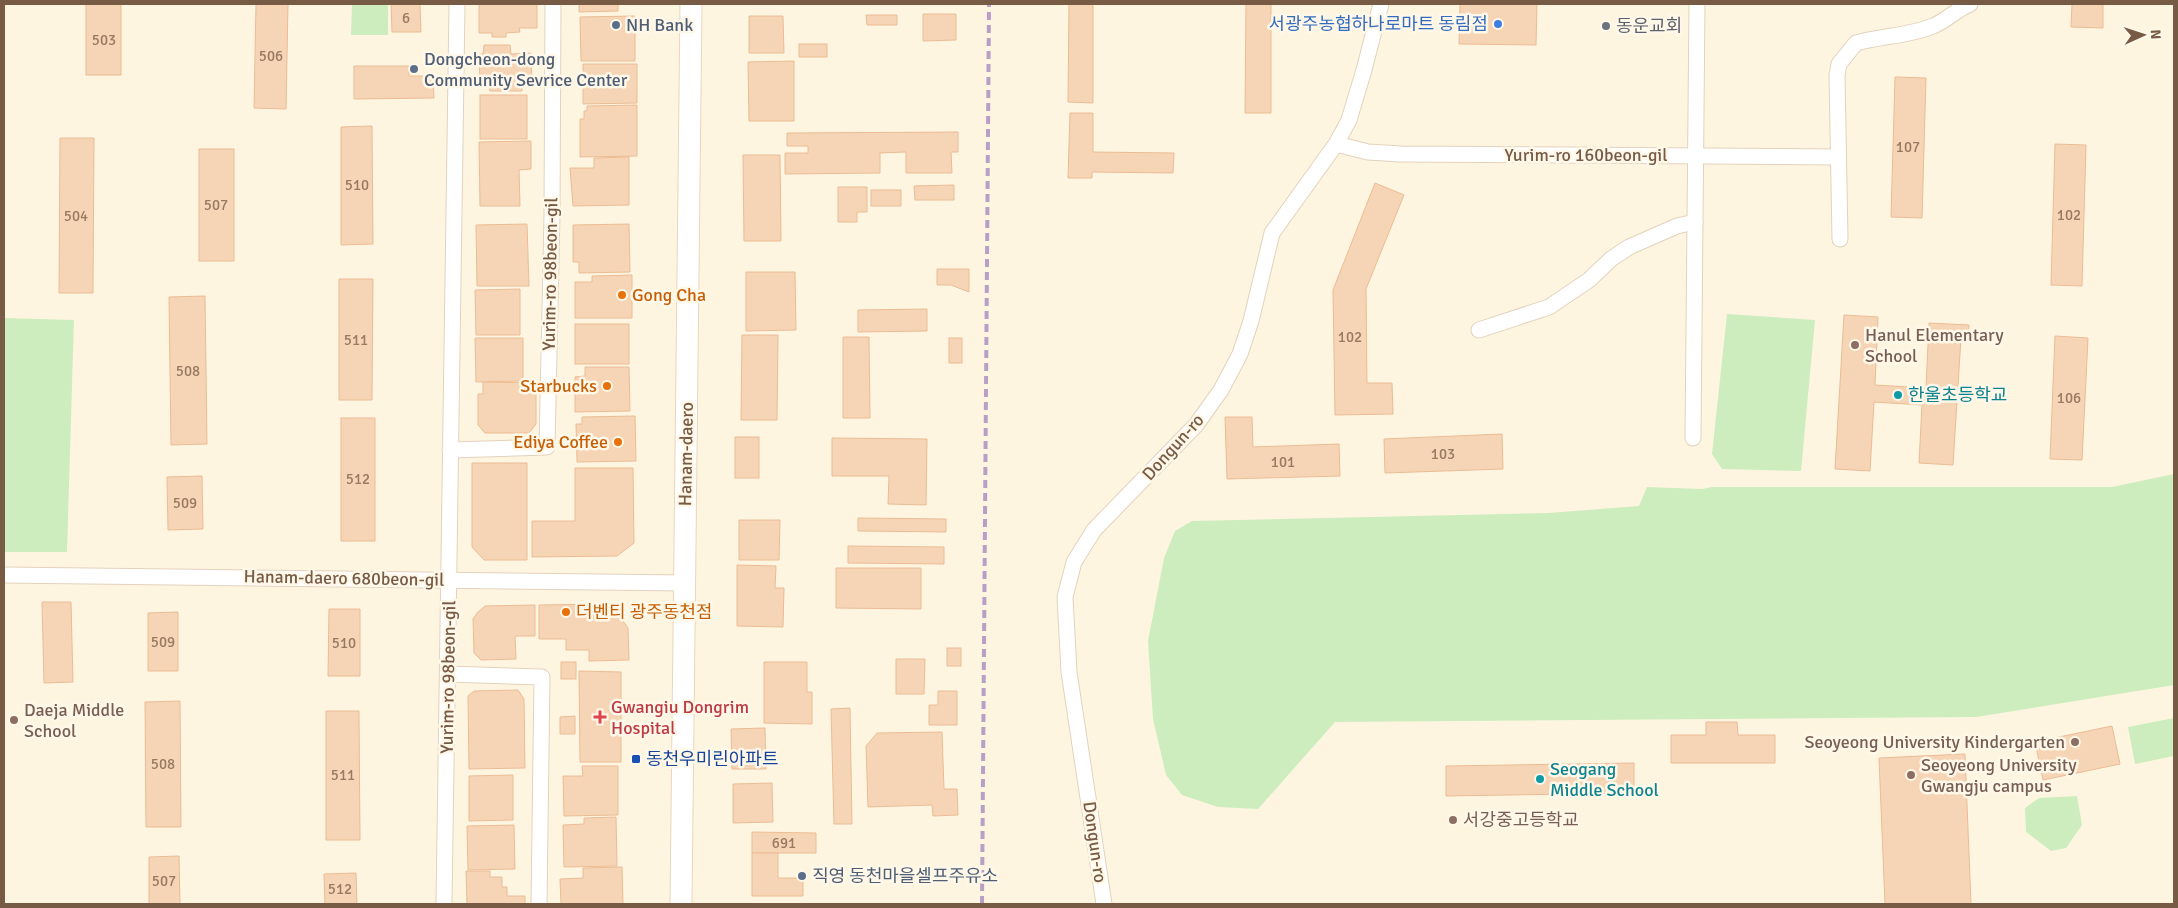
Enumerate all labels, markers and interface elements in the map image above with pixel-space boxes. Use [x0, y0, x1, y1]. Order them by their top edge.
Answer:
house number: 6 [402, 9, 410, 27]
north arrow [2118, 10, 2168, 60]
place label: 서광주농협하나로마트 동림점 [1269, 13, 1488, 35]
place label: NH Bank [626, 14, 693, 36]
place label: 동운교회 [1616, 15, 1682, 37]
marker: 서광주농협하나로마트 동림점 [1492, 18, 1504, 30]
marker: NH Bank [610, 19, 622, 31]
marker: 동운교회 [1600, 20, 1612, 32]
text: N [2147, 29, 2164, 40]
house number: 503 [92, 31, 116, 49]
house number: 506 [259, 47, 283, 65]
place label: Dongcheon-dong Community Sevrice Center [424, 48, 628, 91]
marker: Dongcheon-dong Community Sevrice Center [408, 63, 420, 75]
house number: 107 [1896, 138, 1920, 156]
street label: Yurim-ro 160beon-gil [1505, 144, 1667, 166]
house number: 510 [345, 176, 369, 194]
house number: 507 [204, 196, 228, 214]
street label: Yurim-ro 98beon-gil [538, 197, 562, 351]
house number: 102 [2057, 206, 2081, 224]
house number: 504 [64, 207, 88, 225]
place label: Gong Cha [632, 284, 706, 306]
marker: Gong Cha [616, 289, 628, 301]
place label: Hanul Elementary School [1865, 324, 2004, 367]
house number: 102 [1338, 328, 1362, 346]
house number: 511 [344, 331, 368, 349]
marker: Hanul Elementary School [1849, 339, 1861, 351]
house number: 508 [176, 362, 200, 380]
place label: Starbucks [520, 375, 597, 397]
marker: Starbucks [601, 380, 613, 392]
place label: 한울초등학교 [1908, 384, 2007, 406]
marker: 한울초등학교 [1892, 389, 1904, 401]
house number: 106 [2057, 389, 2081, 407]
street label: Hanam-daero [674, 402, 698, 506]
street label: Dongun-ro [1137, 409, 1209, 485]
place label: Ediya Coffee [513, 431, 608, 453]
marker: Ediya Coffee [612, 436, 624, 448]
house number: 103 [1431, 445, 1455, 463]
house number: 101 [1271, 453, 1295, 471]
house number: 512 [346, 470, 370, 488]
house number: 509 [173, 494, 197, 512]
street label: Hanam-daero 680beon-gil [243, 565, 445, 591]
street label: Yurim-ro 98beon-gil [436, 600, 460, 754]
place label: 더벤티 광주동천점 [576, 601, 712, 623]
marker: 더벤티 광주동천점 [560, 606, 572, 618]
house number: 509 [151, 633, 175, 651]
house number: 510 [332, 634, 356, 652]
place label: Gwangiu Dongrim Hospital [611, 696, 749, 739]
place label: Daeja Middle School [24, 699, 124, 742]
marker: Gwangiu Dongrim Hospital [593, 710, 607, 724]
marker: Daeja Middle School [8, 714, 20, 726]
place label: Seoyeong University Kindergarten [1804, 731, 2065, 753]
marker: Seoyeong University Kindergarten [2069, 736, 2081, 748]
place label: 동천우미린아파트 [646, 748, 778, 770]
marker: 동천우미린아파트 [630, 753, 642, 765]
place label: Seoyeong University Gwangju campus [1921, 754, 2077, 797]
house number: 508 [151, 755, 175, 773]
place label: Seogang Middle School [1550, 758, 1659, 801]
house number: 511 [331, 766, 355, 784]
marker: Seoyeong University Gwangju campus [1905, 769, 1917, 781]
marker: Seogang Middle School [1534, 773, 1546, 785]
street label: Dongun-ro [1078, 800, 1112, 884]
place label: 서강중고등학교 [1463, 809, 1579, 831]
marker: 서강중고등학교 [1447, 814, 1459, 826]
house number: 691 [772, 834, 796, 852]
place label: 직영 동천마을셀프주유소 [812, 865, 998, 887]
marker: 직영 동천마을셀프주유소 [796, 870, 808, 882]
house number: 507 [152, 872, 176, 890]
house number: 512 [328, 880, 352, 898]

